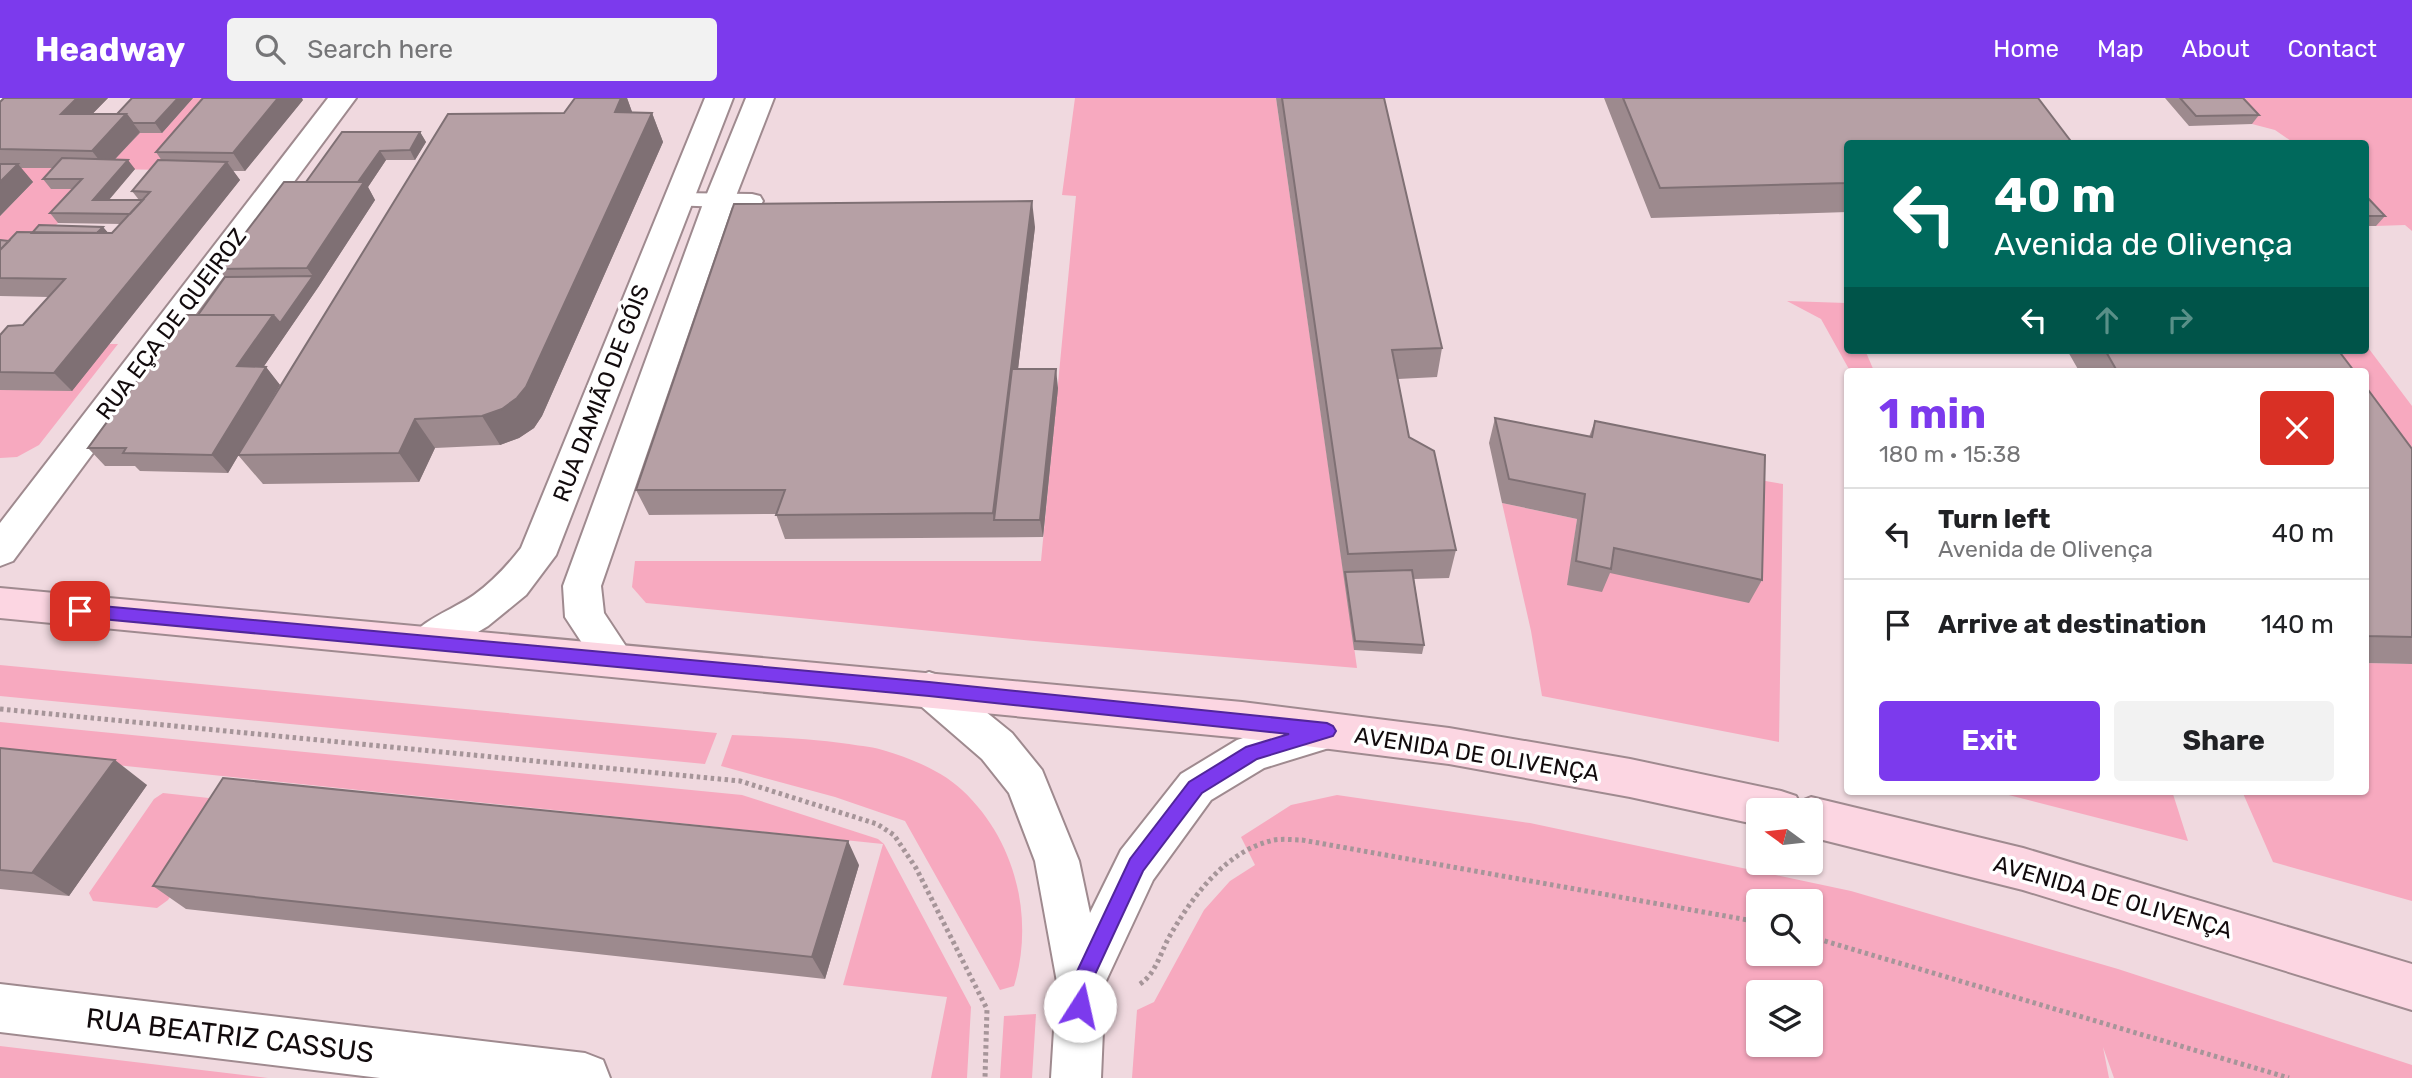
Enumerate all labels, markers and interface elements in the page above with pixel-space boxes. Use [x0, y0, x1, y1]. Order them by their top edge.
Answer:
search box [227, 18, 717, 81]
text: Headway [35, 30, 185, 69]
icon: search [251, 30, 289, 68]
text: Search here [307, 34, 453, 65]
text: Home [1993, 35, 2059, 63]
text: Map [2097, 35, 2144, 63]
text: About [2182, 35, 2250, 63]
text: Contact [2288, 35, 2377, 63]
text: 40 m [1994, 166, 2116, 224]
icon: left [1879, 168, 1970, 259]
street label: RUA EÇA DE QUEIROZ [90, 223, 252, 425]
text: Avenida de Olivença [1994, 225, 2293, 263]
street label: RUA DAMIÃO DE GÓIS [547, 280, 655, 506]
icon: left [2015, 301, 2053, 339]
icon: ahead [2088, 301, 2126, 339]
icon: right [2161, 301, 2199, 339]
text: 1 min [1879, 389, 1986, 439]
button: close [2260, 391, 2334, 465]
text: 180 m · 15:38 [1879, 440, 2021, 468]
text: Turn left [1938, 504, 2050, 535]
icon: left [1879, 515, 1917, 553]
text: 40 m [2272, 518, 2334, 549]
text: Avenida de Olivença [1938, 535, 2153, 563]
pin [50, 581, 110, 641]
icon: arrive [61, 592, 99, 630]
icon: arrive [1879, 606, 1917, 644]
text: Arrive at destination [1938, 609, 2206, 640]
text: 140 m [2261, 609, 2334, 640]
button: Exit [1879, 701, 2100, 781]
button: Share [2114, 701, 2334, 781]
street label: AVENIDA DE OLIVENÇA [1353, 721, 1601, 787]
north arrow [1746, 798, 1824, 875]
map controls [1746, 798, 1823, 1057]
street label: AVENIDA DE OLIVENÇA [1990, 849, 2236, 945]
button: search [1746, 889, 1823, 966]
position arrow [1043, 969, 1117, 1043]
button: layers [1746, 980, 1823, 1057]
street label: RUA BEATRIZ CASSUS [84, 1001, 376, 1070]

